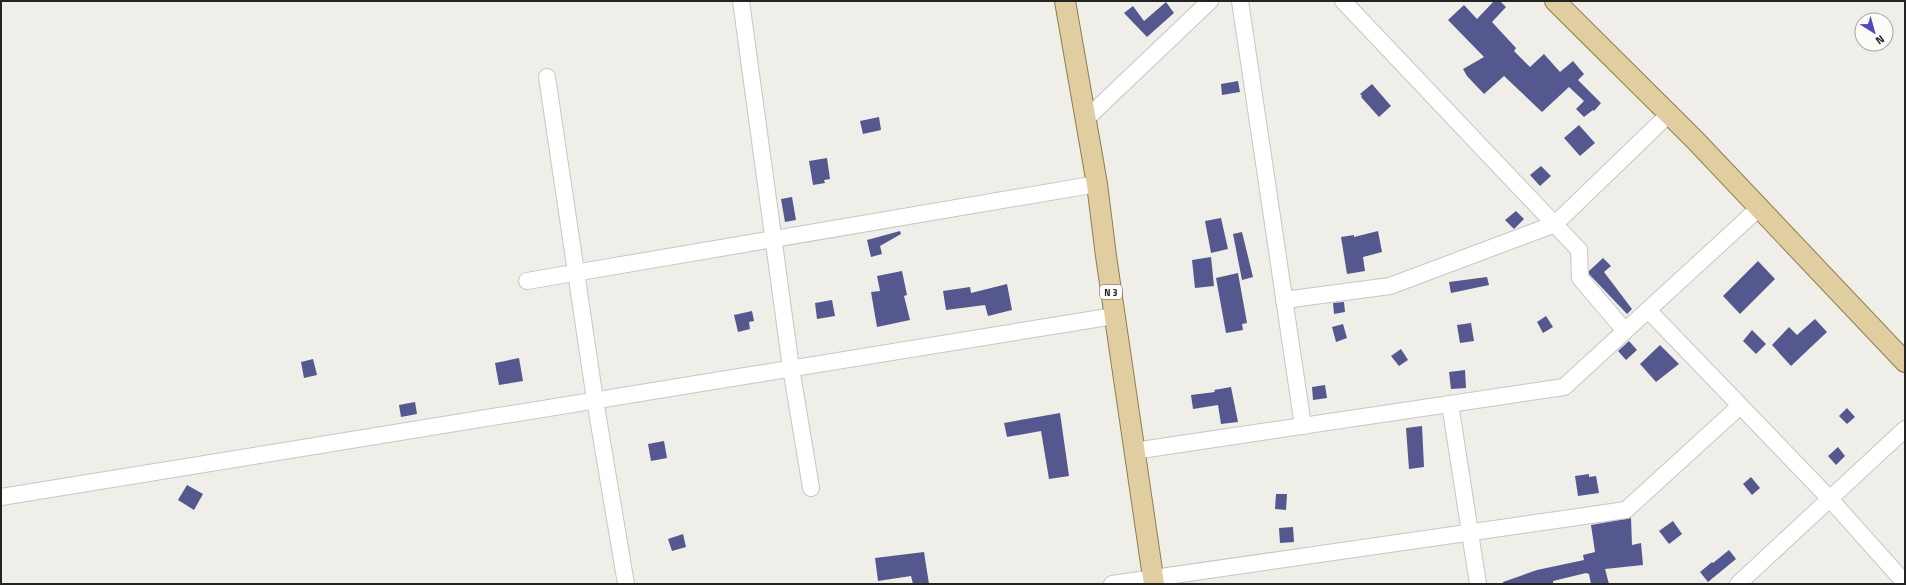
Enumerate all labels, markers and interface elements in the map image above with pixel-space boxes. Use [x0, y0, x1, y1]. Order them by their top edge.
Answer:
north arrow [1854, 12, 1894, 52]
text: N [1872, 31, 1888, 49]
road number: N 3 [1100, 285, 1122, 299]

